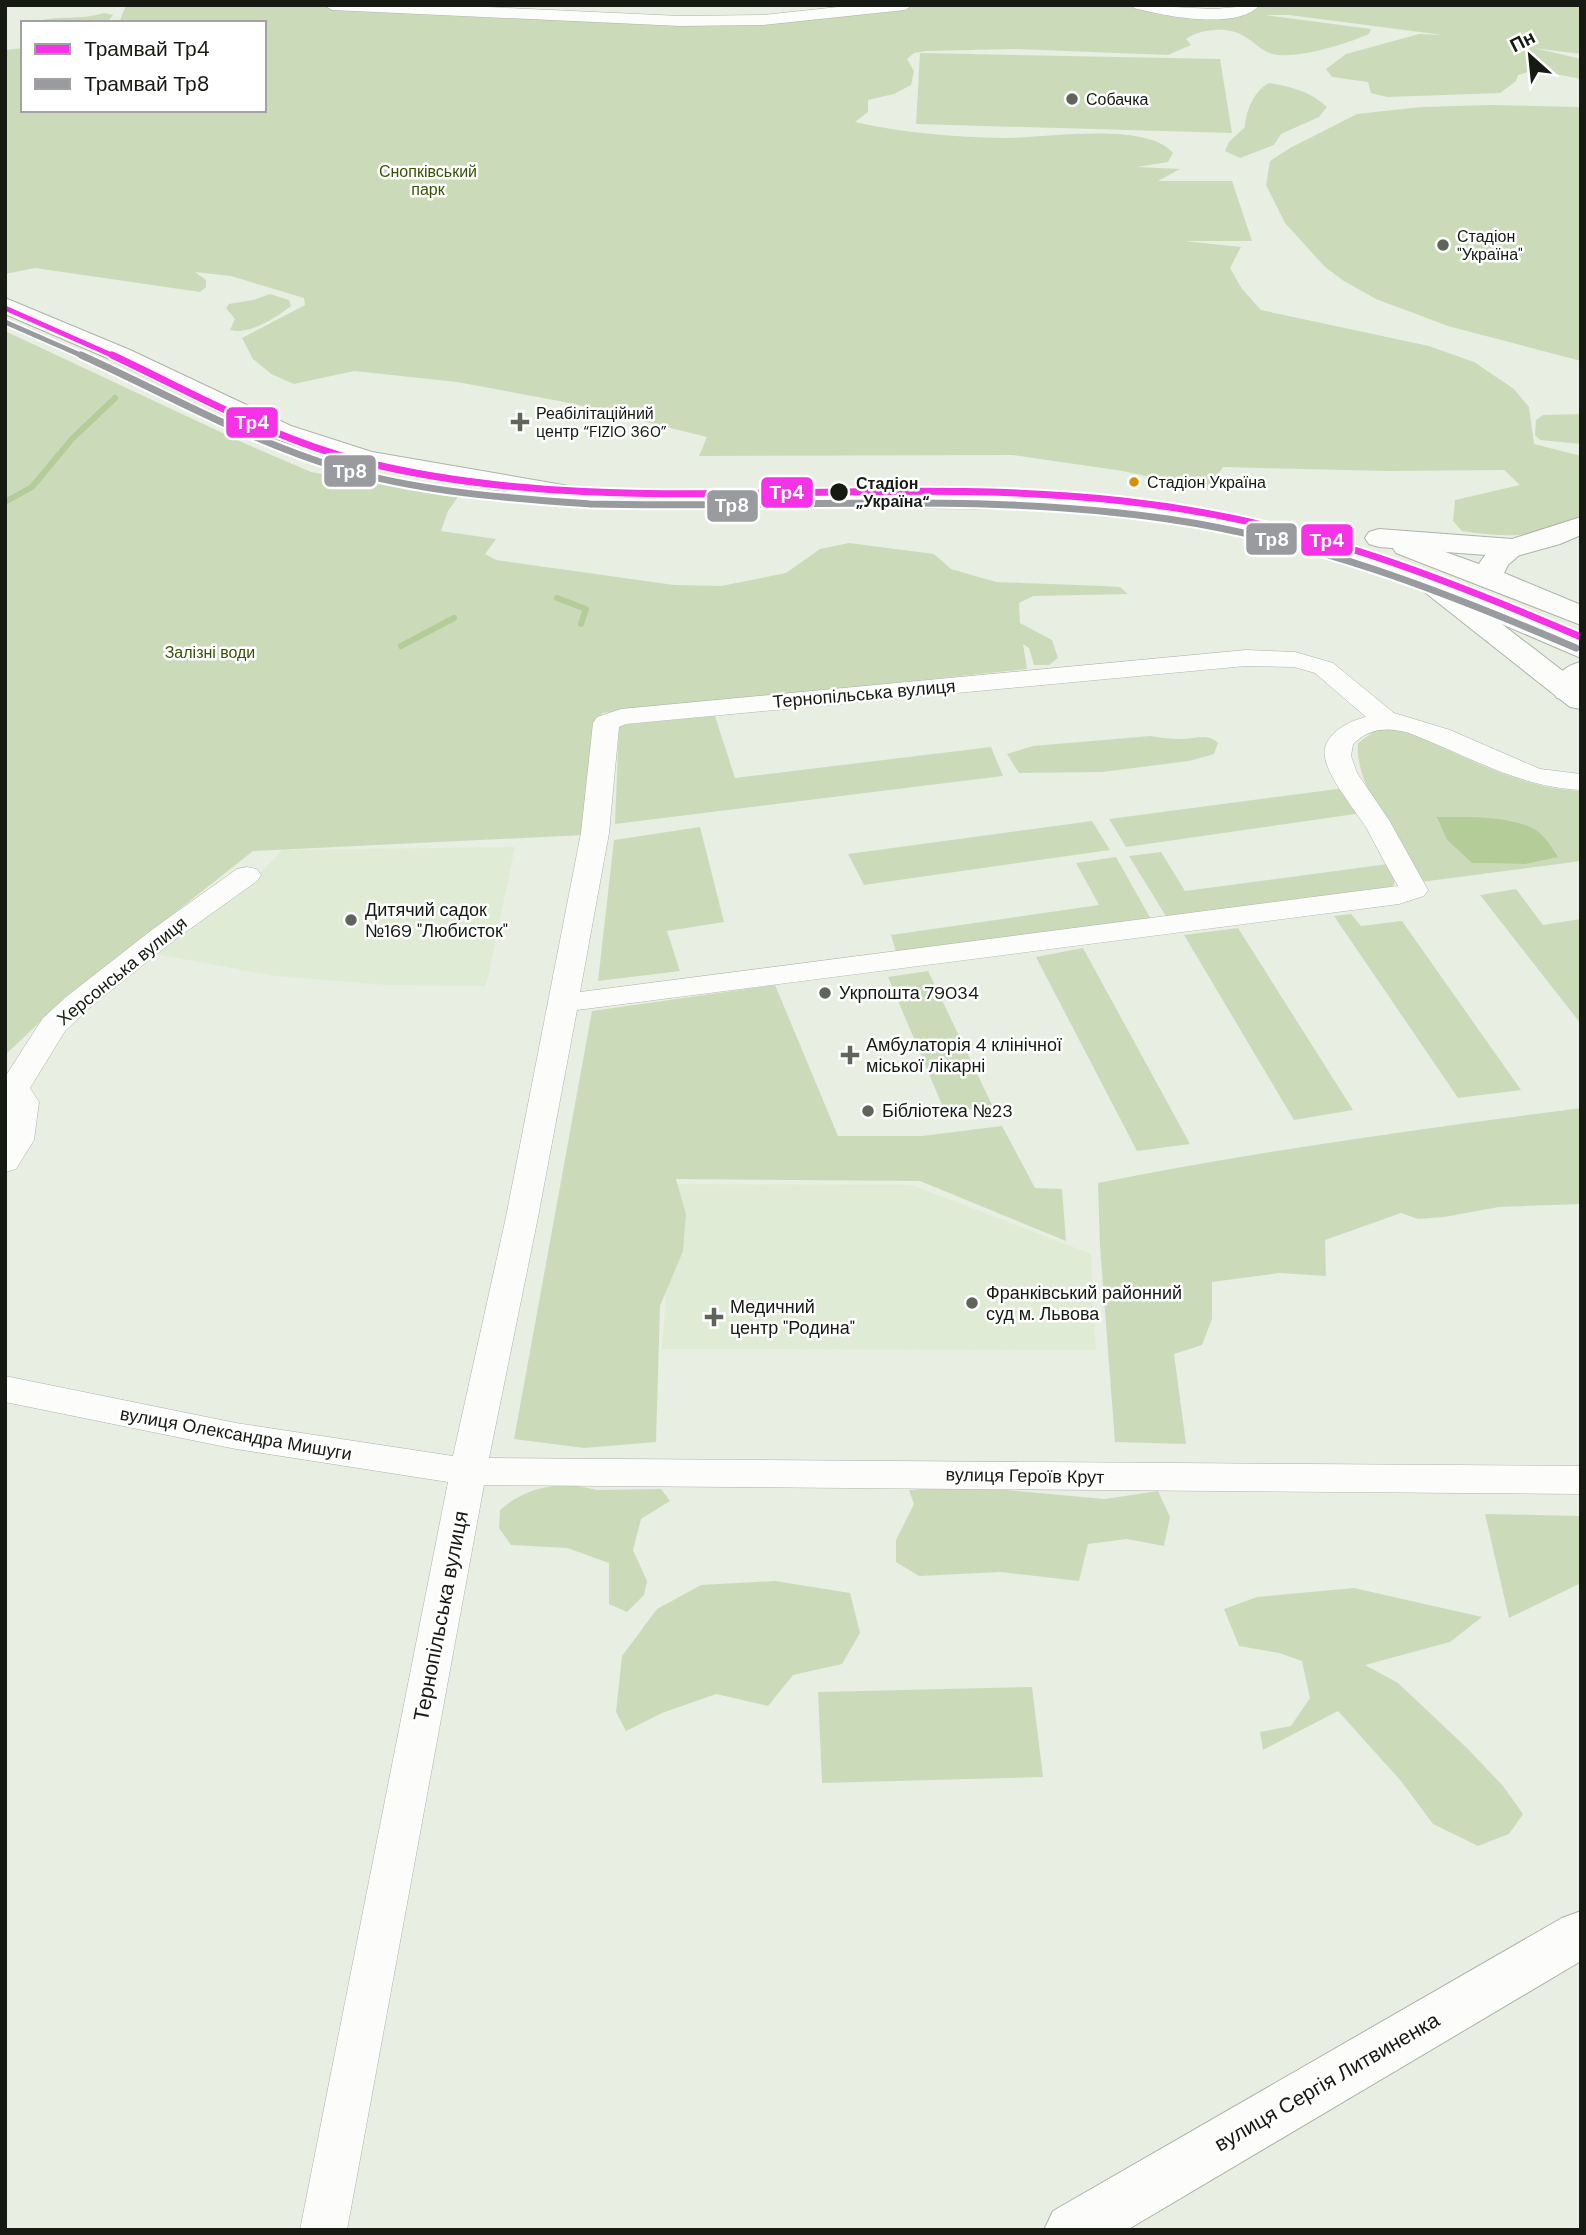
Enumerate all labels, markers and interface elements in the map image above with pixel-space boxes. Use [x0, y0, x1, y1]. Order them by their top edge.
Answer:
legend [21, 21, 266, 112]
north arrow [1495, 21, 1565, 91]
text: Пн [1506, 24, 1539, 58]
text: Трамвай Тр4 [84, 35, 210, 63]
text: Трамвай Тр8 [84, 70, 209, 98]
place label: Собачка [1086, 89, 1148, 110]
marker: Собачка [1064, 91, 1080, 107]
park label: Снопківський парк [379, 161, 477, 200]
place label: Стадіон "Україна" [1457, 226, 1523, 265]
marker: Стадіон "Україна" [1435, 237, 1451, 253]
place label: Реабілітаційний центр “FIZIO 360” [536, 403, 667, 442]
line badge: Тр4 [225, 406, 279, 439]
text: Тр4 [235, 410, 269, 435]
marker: Реабілітаційний центр “FIZIO 360” [510, 412, 530, 432]
line badge: Тр8 [323, 454, 377, 488]
text: Тр8 [333, 459, 367, 484]
place label: Стадіон Україна [1147, 472, 1266, 493]
place label: Стадіон „Україна“ [856, 473, 930, 512]
marker: Стадіон Україна [1127, 475, 1141, 489]
line badge: Тр4 [760, 476, 814, 509]
text: Тр4 [770, 480, 804, 505]
marker: Стадіон „Україна“ [828, 481, 850, 503]
line badge: Тр8 [706, 489, 759, 523]
text: Тр8 [715, 493, 749, 518]
line badge: Тр8 [1245, 522, 1298, 556]
line badge: Тр4 [1300, 523, 1354, 557]
text: Тр8 [1255, 527, 1289, 552]
text: Тр4 [1310, 528, 1344, 553]
park label: Залізні води [165, 642, 255, 663]
street label: Тернопільська вулиця [772, 674, 956, 714]
place label: Дитячий садок №169 "Любисток" [365, 898, 508, 943]
street label: Херсонська вулиця [52, 911, 192, 1031]
marker: Дитячий садок №169 "Любисток" [343, 912, 359, 928]
place label: Укрпошта 79034 [839, 981, 979, 1005]
marker: Укрпошта 79034 [817, 985, 833, 1001]
place label: Амбулаторія 4 клінічної міської лікарні [866, 1033, 1062, 1078]
marker: Амбулаторія 4 клінічної міської лікарні [840, 1045, 860, 1065]
place label: Бібліотека №23 [882, 1099, 1013, 1123]
marker: Бібліотека №23 [860, 1103, 876, 1119]
place label: Франківський районний суд м. Львова [986, 1281, 1182, 1326]
place label: Медичний центр "Родина" [730, 1295, 855, 1340]
marker: Франківський районний суд м. Львова [964, 1295, 980, 1311]
marker: Медичний центр "Родина" [704, 1307, 724, 1327]
street label: вулиця Олександра Мишуги [118, 1402, 354, 1466]
street label: вулиця Героїв Крут [945, 1463, 1105, 1489]
street label: Тернопільська вулиця [407, 1508, 475, 1724]
street label: вулиця Сергія Литвиненка [1209, 2006, 1445, 2158]

